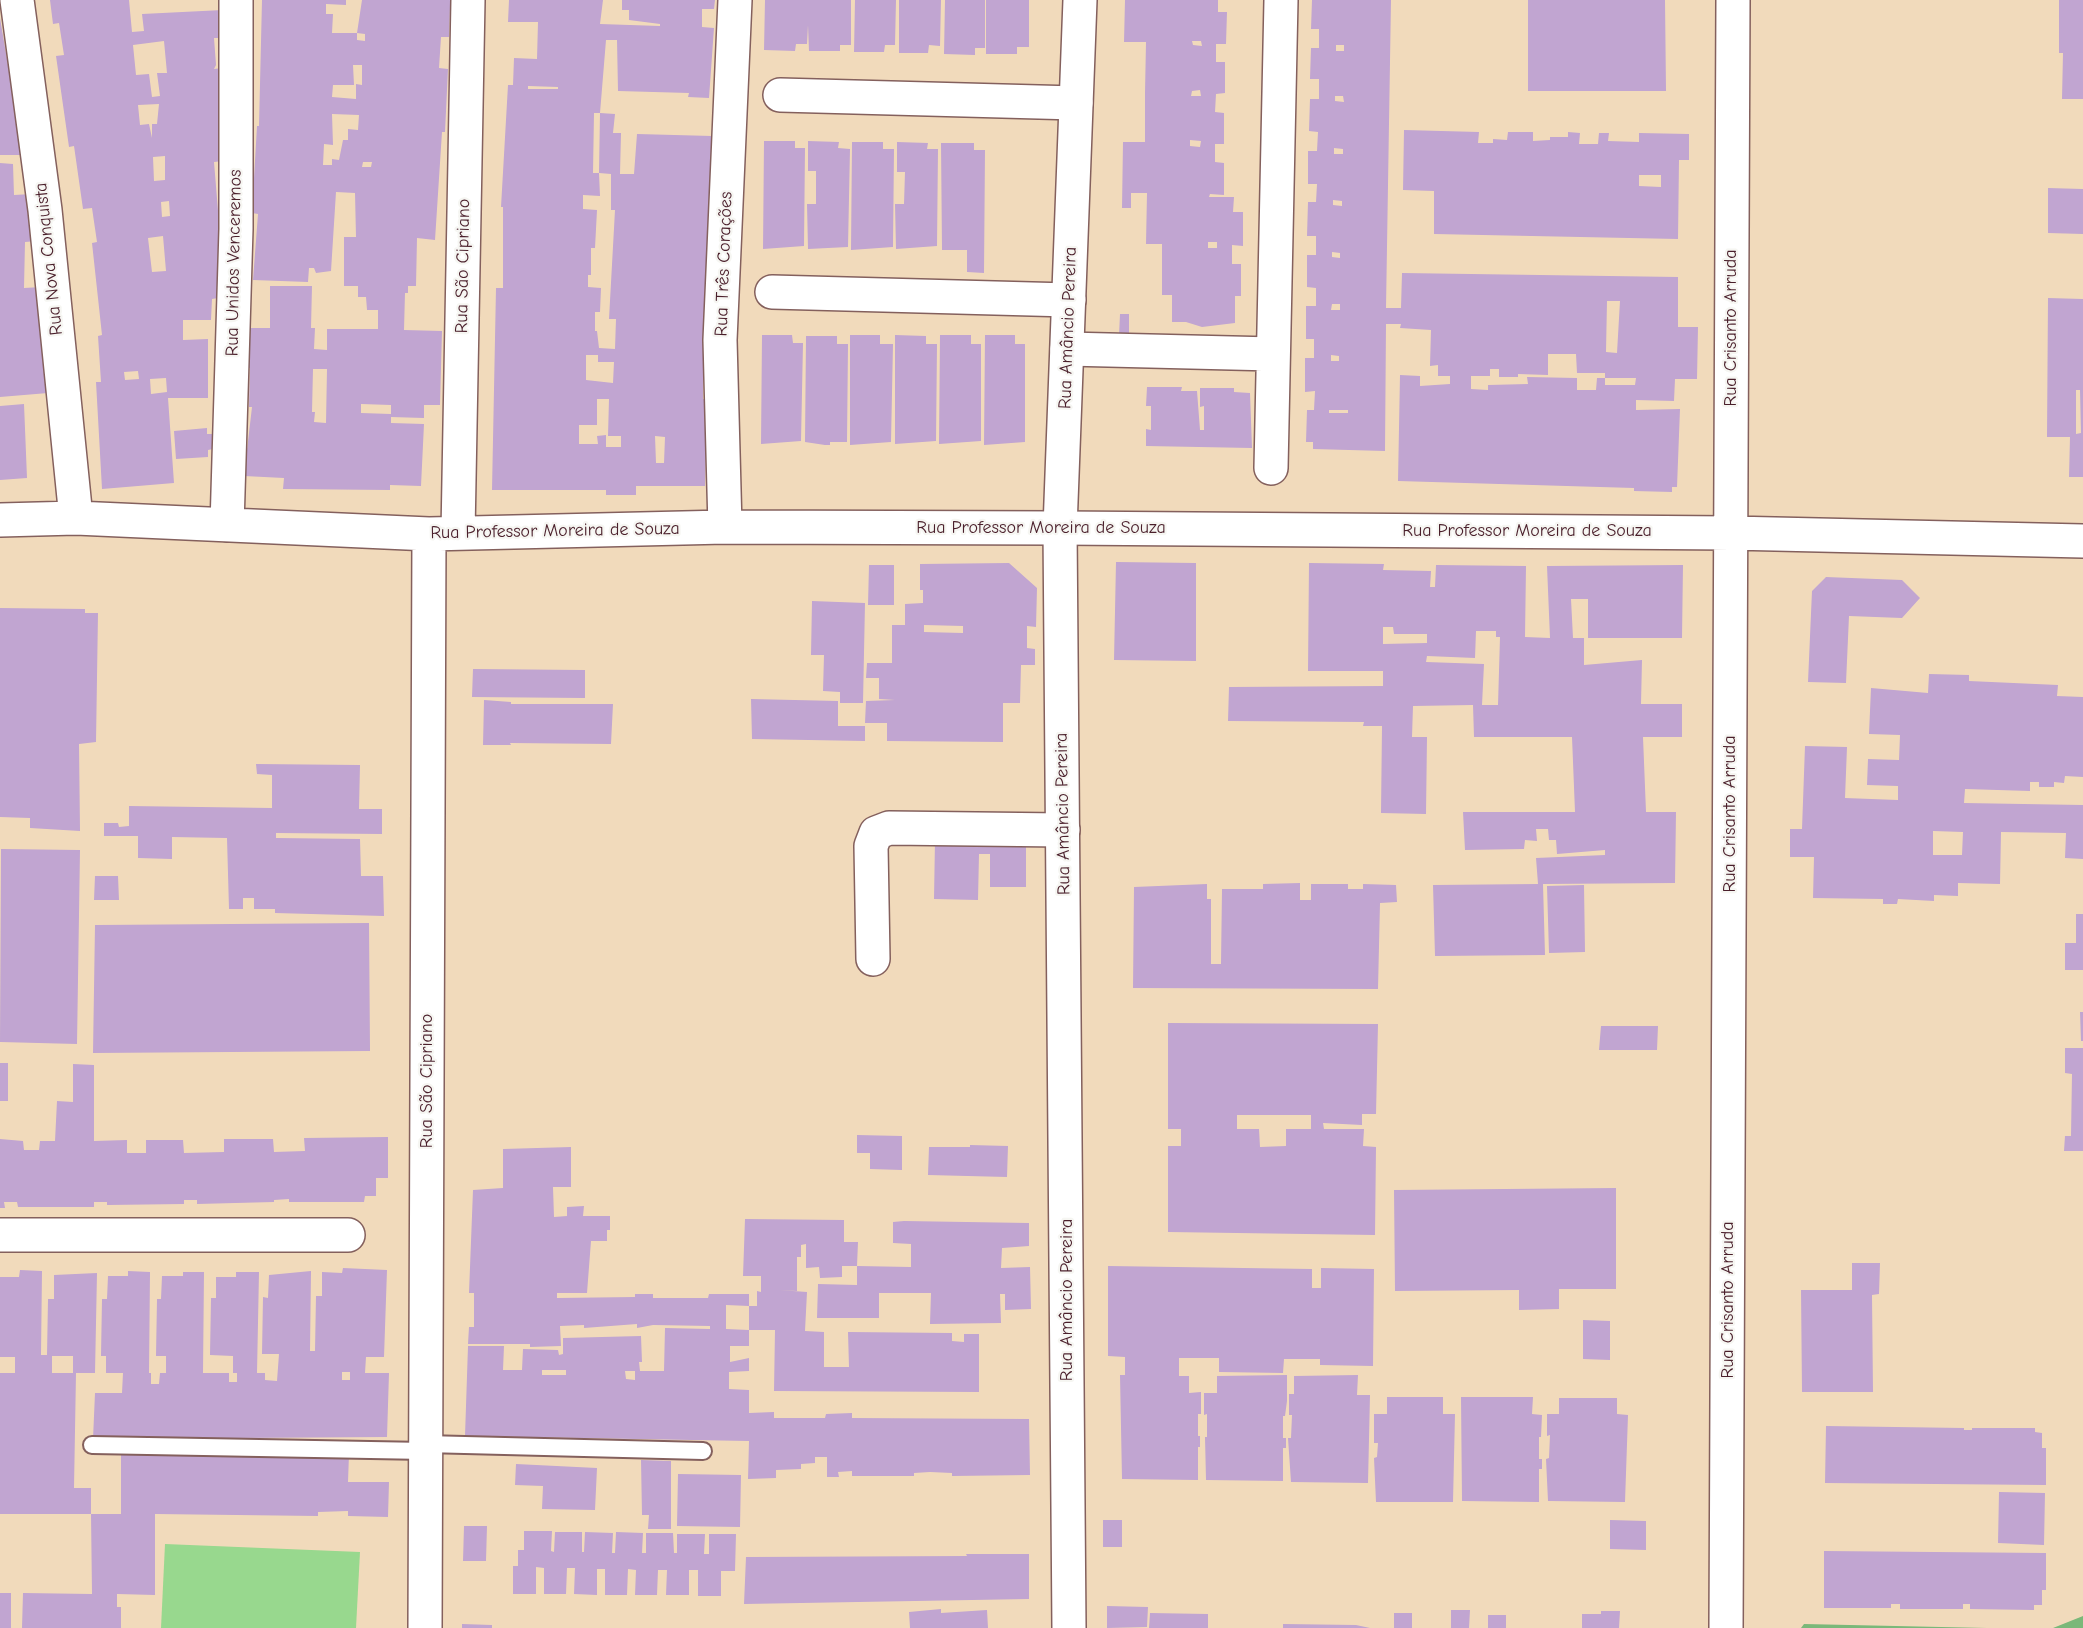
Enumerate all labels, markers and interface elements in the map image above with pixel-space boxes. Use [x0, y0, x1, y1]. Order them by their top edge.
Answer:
street label: Rua Unidos Venceremos [222, 169, 246, 357]
street label: Rua Nova Conquista [30, 182, 68, 336]
street label: Rua Três Corações [711, 191, 737, 337]
street label: Rua São Cipriano [451, 198, 475, 334]
street label: Rua Amâncio Pereira [1054, 246, 1082, 410]
street label: Rua Crisanto Arruda [1720, 249, 1742, 407]
street label: Rua Professor Moreira de Souza [916, 517, 1166, 539]
street label: Rua Professor Moreira de Souza [430, 518, 680, 544]
street label: Rua Professor Moreira de Souza [1402, 520, 1652, 542]
street label: Rua Amâncio Pereira [1051, 733, 1075, 895]
street label: Rua Crisanto Arruda [1719, 735, 1741, 893]
street label: Rua São Cipriano [416, 1014, 438, 1148]
street label: Rua Amâncio Pereira [1056, 1219, 1078, 1381]
street label: Rua Crisanto Arruda [1717, 1221, 1739, 1379]

